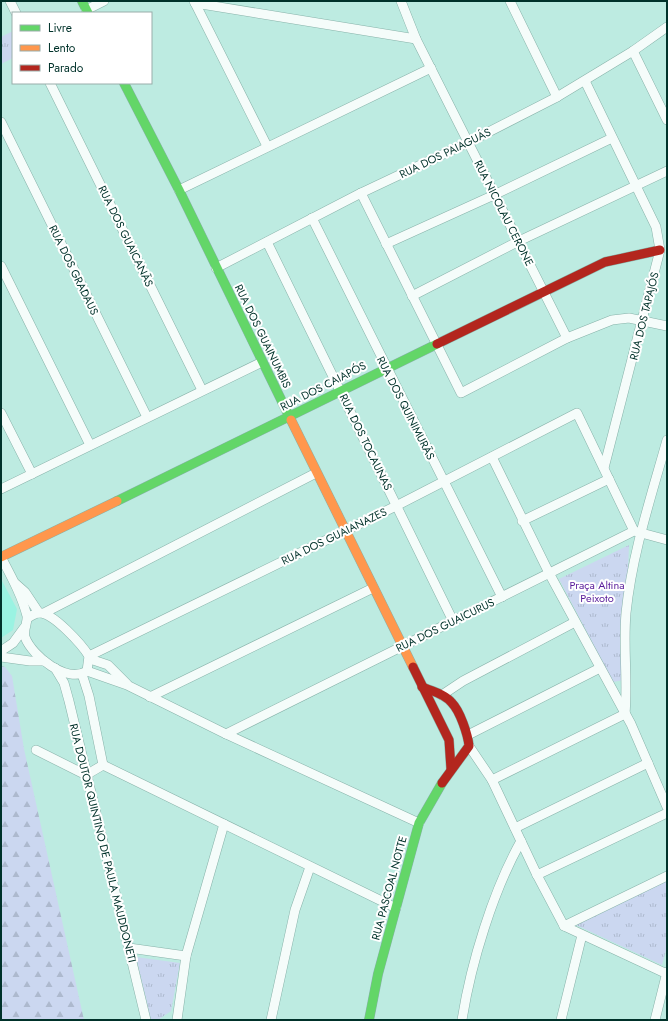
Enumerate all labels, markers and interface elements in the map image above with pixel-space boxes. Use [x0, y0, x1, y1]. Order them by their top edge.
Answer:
legend [12, 12, 152, 84]
text: Livre [48, 19, 72, 37]
text: Lento [48, 39, 76, 57]
text: Parado [48, 59, 84, 77]
street label: RUA DOS PAIAGUÁS [397, 124, 493, 182]
street label: RUA NICOLAU CERONE [470, 157, 538, 269]
street label: RUA DOS GUAICANÃS [94, 183, 158, 289]
street label: RUA DOS GRADAUS [45, 222, 103, 318]
street label: RUA DOS TAPAJÓS [625, 270, 663, 362]
street label: RUA DOS GUAINUMBIS [231, 281, 295, 391]
street label: RUA DOS QUINIMURÃS [373, 354, 439, 462]
street label: RUA DOS CAIAPÓS [277, 357, 369, 415]
street label: RUA DOS TOCAUNAS [336, 391, 396, 493]
street label: RUA DOS GUAIANAZES [279, 503, 389, 569]
park label: Praça Altina Peixoto [569, 577, 625, 606]
street label: RUA DOS GUAICURUS [393, 594, 497, 656]
street label: RUA DOUTOR QUINTINO DE PAULA MAUDDONETI [66, 722, 140, 964]
street label: RUA PASCOAL NOTTE [367, 834, 411, 942]

